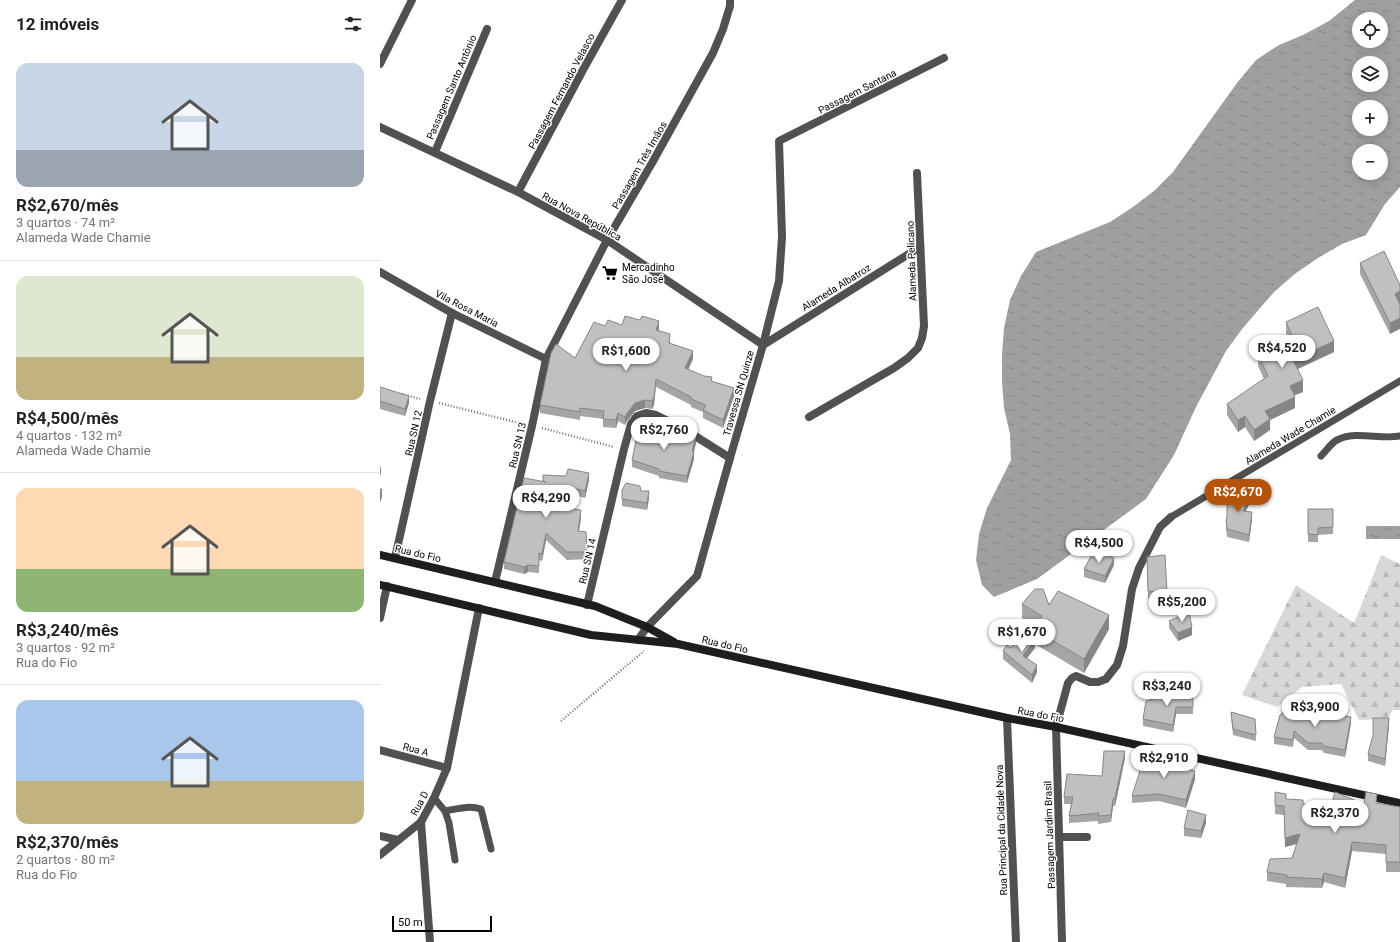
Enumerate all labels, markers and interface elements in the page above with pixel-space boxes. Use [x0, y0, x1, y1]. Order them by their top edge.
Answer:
map controls [1352, 12, 1388, 180]
button: locate [1352, 12, 1388, 48]
icon: filters [342, 13, 364, 35]
text: 12 imóveis [16, 14, 99, 34]
street label: Passagem Fernando Velasco [526, 31, 597, 151]
street label: Passagem Santo Antônio [424, 33, 479, 141]
button: layers [1352, 56, 1388, 92]
street label: Passagem Santana [816, 67, 898, 116]
icon: home [154, 89, 226, 161]
button: + [1352, 100, 1388, 136]
street label: Passagem Três Imãos [610, 120, 669, 211]
button: − [1352, 144, 1388, 180]
street label: Rua Nova República [540, 190, 623, 243]
text: R$2,670/mês [16, 195, 119, 215]
text: 3 quartos · 74 m² [16, 215, 115, 230]
street label: Alameda Pelicano [905, 220, 918, 301]
text: Alameda Wade Chamie [16, 230, 151, 245]
place label: Mercadinho São José [622, 262, 675, 285]
street label: Alameda Albatroz [800, 262, 873, 313]
supermarket icon: Mercadinho São José [601, 264, 619, 282]
street label: Vila Rosa Maria [433, 288, 500, 329]
icon: home [154, 302, 226, 374]
pin: R$4,520 [1245, 335, 1319, 369]
pin: R$1,600 [589, 338, 663, 372]
text: R$4,520 [1258, 340, 1306, 355]
text: R$1,600 [602, 343, 650, 358]
street label: Travessa SN Quinze [721, 349, 756, 437]
street label: Alameda Wade Chamie [1243, 404, 1337, 467]
text: R$4,500/mês [16, 408, 119, 428]
street label: Rua SN 12 [403, 409, 424, 457]
pin: R$2,760 [627, 417, 701, 451]
street label: Rua SN 13 [507, 421, 528, 469]
text: R$2,760 [640, 422, 688, 437]
text: 4 quartos · 132 m² [16, 428, 122, 443]
text: Alameda Wade Chamie [16, 443, 151, 458]
pin: R$2,670 [1201, 479, 1275, 513]
text: R$2,670 [1214, 484, 1262, 499]
pin: R$4,290 [509, 485, 583, 519]
text: R$4,290 [522, 490, 570, 505]
icon: home [154, 514, 226, 586]
pin: R$4,500 [1062, 530, 1136, 564]
text: R$4,500 [1075, 535, 1123, 550]
street label: Rua SN 14 [577, 537, 598, 585]
street label: Rua do Fio [394, 543, 442, 564]
pin: R$5,200 [1145, 589, 1219, 623]
text: R$5,200 [1158, 594, 1206, 609]
pin: R$1,670 [985, 619, 1059, 653]
text: R$3,240/mês [16, 620, 119, 640]
text: R$1,670 [998, 624, 1046, 639]
street label: Rua do Fio [701, 634, 749, 655]
text: 3 quartos · 92 m² [16, 640, 115, 655]
text: Rua do Fio [16, 655, 77, 670]
pin: R$3,240 [1130, 673, 1204, 707]
text: R$3,240 [1143, 678, 1191, 693]
pin: R$3,900 [1278, 694, 1352, 728]
text: R$3,900 [1291, 699, 1339, 714]
street label: Rua do Fio [1017, 705, 1065, 724]
icon: home [154, 726, 226, 798]
street label: Rua A [402, 741, 430, 758]
pin: R$2,910 [1127, 745, 1201, 779]
text: R$2,910 [1140, 750, 1188, 765]
street label: Rua Principal da Cidade Nova [994, 764, 1009, 896]
street label: Passagem Jardim Brasil [1042, 781, 1057, 889]
street label: Rua D [408, 789, 431, 817]
pin: R$2,370 [1298, 800, 1372, 834]
text: R$2,370 [1311, 805, 1359, 820]
text: R$2,370/mês [16, 832, 119, 852]
text: 2 quartos · 80 m² [16, 852, 115, 867]
text: Rua do Fio [16, 867, 77, 882]
scale bar [392, 914, 492, 933]
text: 50 m [398, 916, 423, 929]

